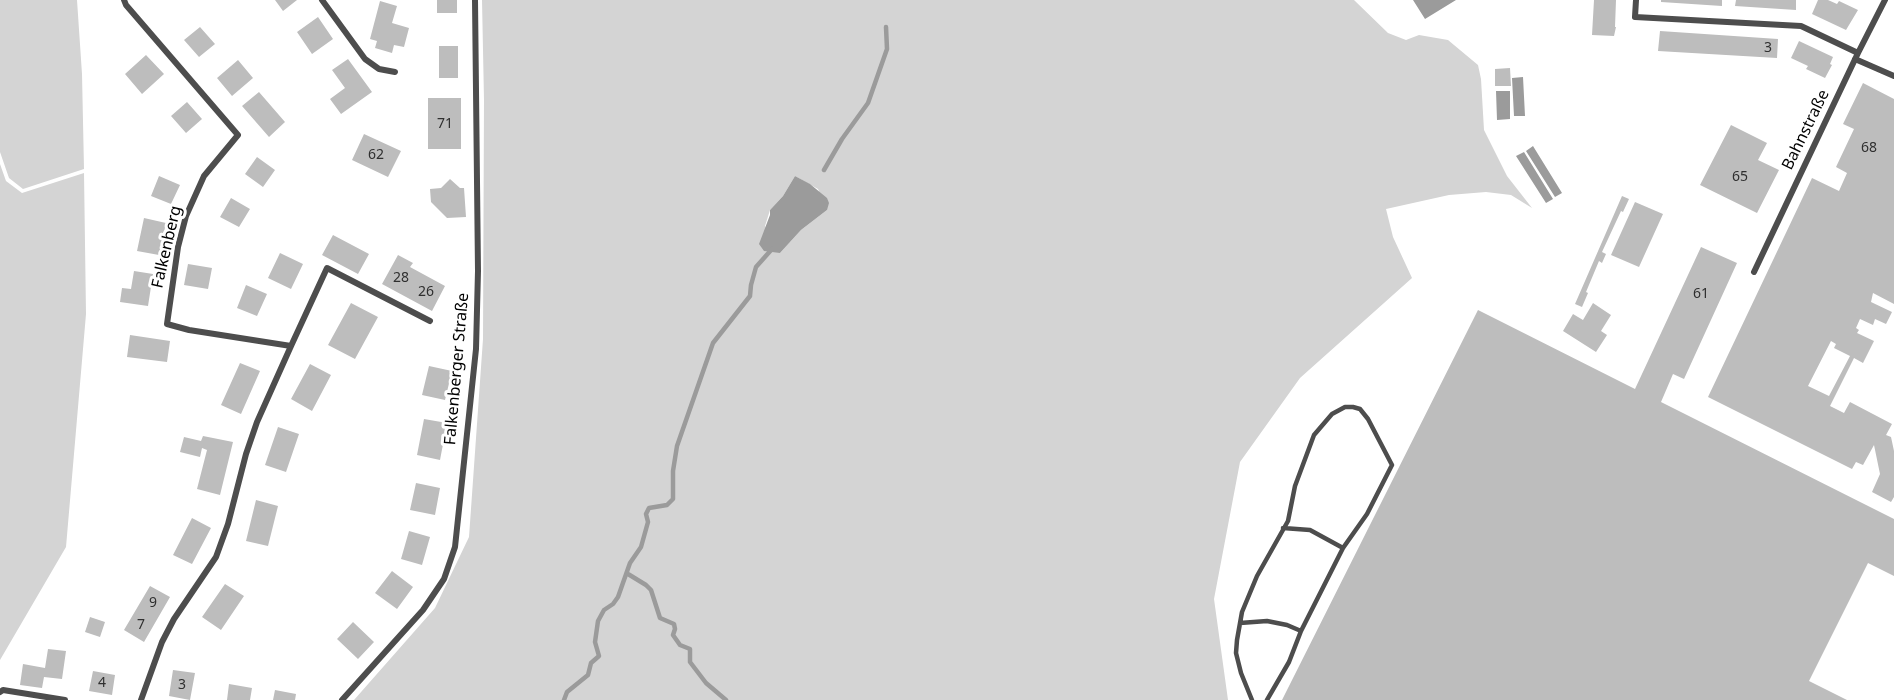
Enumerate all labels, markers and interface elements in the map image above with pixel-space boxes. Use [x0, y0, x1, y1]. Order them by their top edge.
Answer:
house number: 3 [1764, 40, 1772, 56]
street label: Bahnstraße [1778, 87, 1834, 173]
house number: 71 [437, 116, 453, 132]
house number: 68 [1861, 140, 1877, 156]
house number: 62 [368, 147, 384, 163]
house number: 65 [1732, 169, 1748, 185]
street label: Falkenberg [148, 204, 186, 290]
house number: 28 [393, 270, 409, 286]
house number: 26 [418, 284, 434, 300]
house number: 61 [1693, 286, 1709, 302]
street label: Falkenberger Straße [441, 292, 473, 446]
house number: 9 [149, 595, 157, 611]
house number: 7 [137, 617, 145, 633]
house number: 4 [98, 675, 106, 691]
house number: 3 [178, 677, 186, 693]

